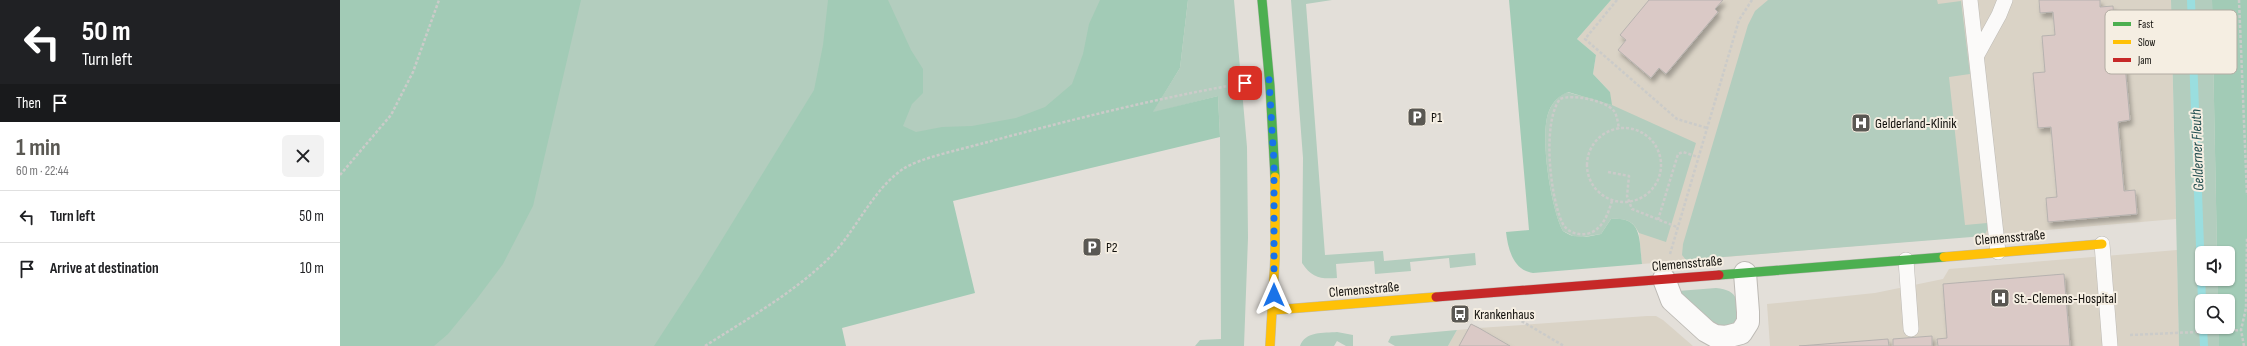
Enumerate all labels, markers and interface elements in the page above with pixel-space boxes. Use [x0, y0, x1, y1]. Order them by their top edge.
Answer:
legend [2105, 10, 2237, 74]
text: 50 m [82, 15, 131, 48]
icon: left [16, 16, 68, 68]
text: Fast [2138, 18, 2154, 31]
text: Slow [2138, 36, 2155, 49]
text: Turn left [82, 49, 133, 70]
text: Jam [2137, 54, 2152, 67]
pin [1228, 66, 1262, 100]
icon: arrive [1234, 72, 1256, 94]
icon: arrive [49, 92, 71, 114]
text: Then [16, 94, 41, 113]
parking icon: P1 [1406, 106, 1428, 128]
place label: P1 [1431, 109, 1442, 126]
water label: Gelderner Fleuth [2187, 109, 2208, 191]
hospital icon: Gelderland-Klinik [1850, 112, 1872, 134]
place label: Gelderland-Klinik [1875, 115, 1957, 132]
text: 1 min [16, 133, 61, 162]
button: close [282, 135, 324, 177]
text: 60 m · 22:44 [16, 163, 69, 179]
icon: left [16, 206, 38, 228]
text: Turn left [50, 207, 95, 226]
text: 50 m [299, 207, 324, 226]
street label: Clemensstraße [1974, 226, 2046, 249]
parking icon: P2 [1081, 236, 1103, 258]
place label: P2 [1106, 239, 1118, 256]
map controls [2195, 246, 2235, 334]
button: sound [2195, 246, 2235, 286]
street label: Clemensstraße [1651, 252, 1723, 275]
icon: arrive [16, 258, 38, 280]
text: Arrive at destination [50, 259, 159, 278]
text: 10 m [300, 259, 324, 278]
position arrow [1253, 274, 1295, 316]
street label: Clemensstraße [1328, 278, 1400, 301]
hospital icon: St.-Clemens-Hospital [1989, 287, 2011, 309]
place label: St.-Clemens-Hospital [2014, 290, 2117, 307]
button: search [2195, 294, 2235, 334]
bus stop icon: Krankenhaus [1449, 303, 1471, 325]
place label: Krankenhaus [1474, 306, 1534, 323]

